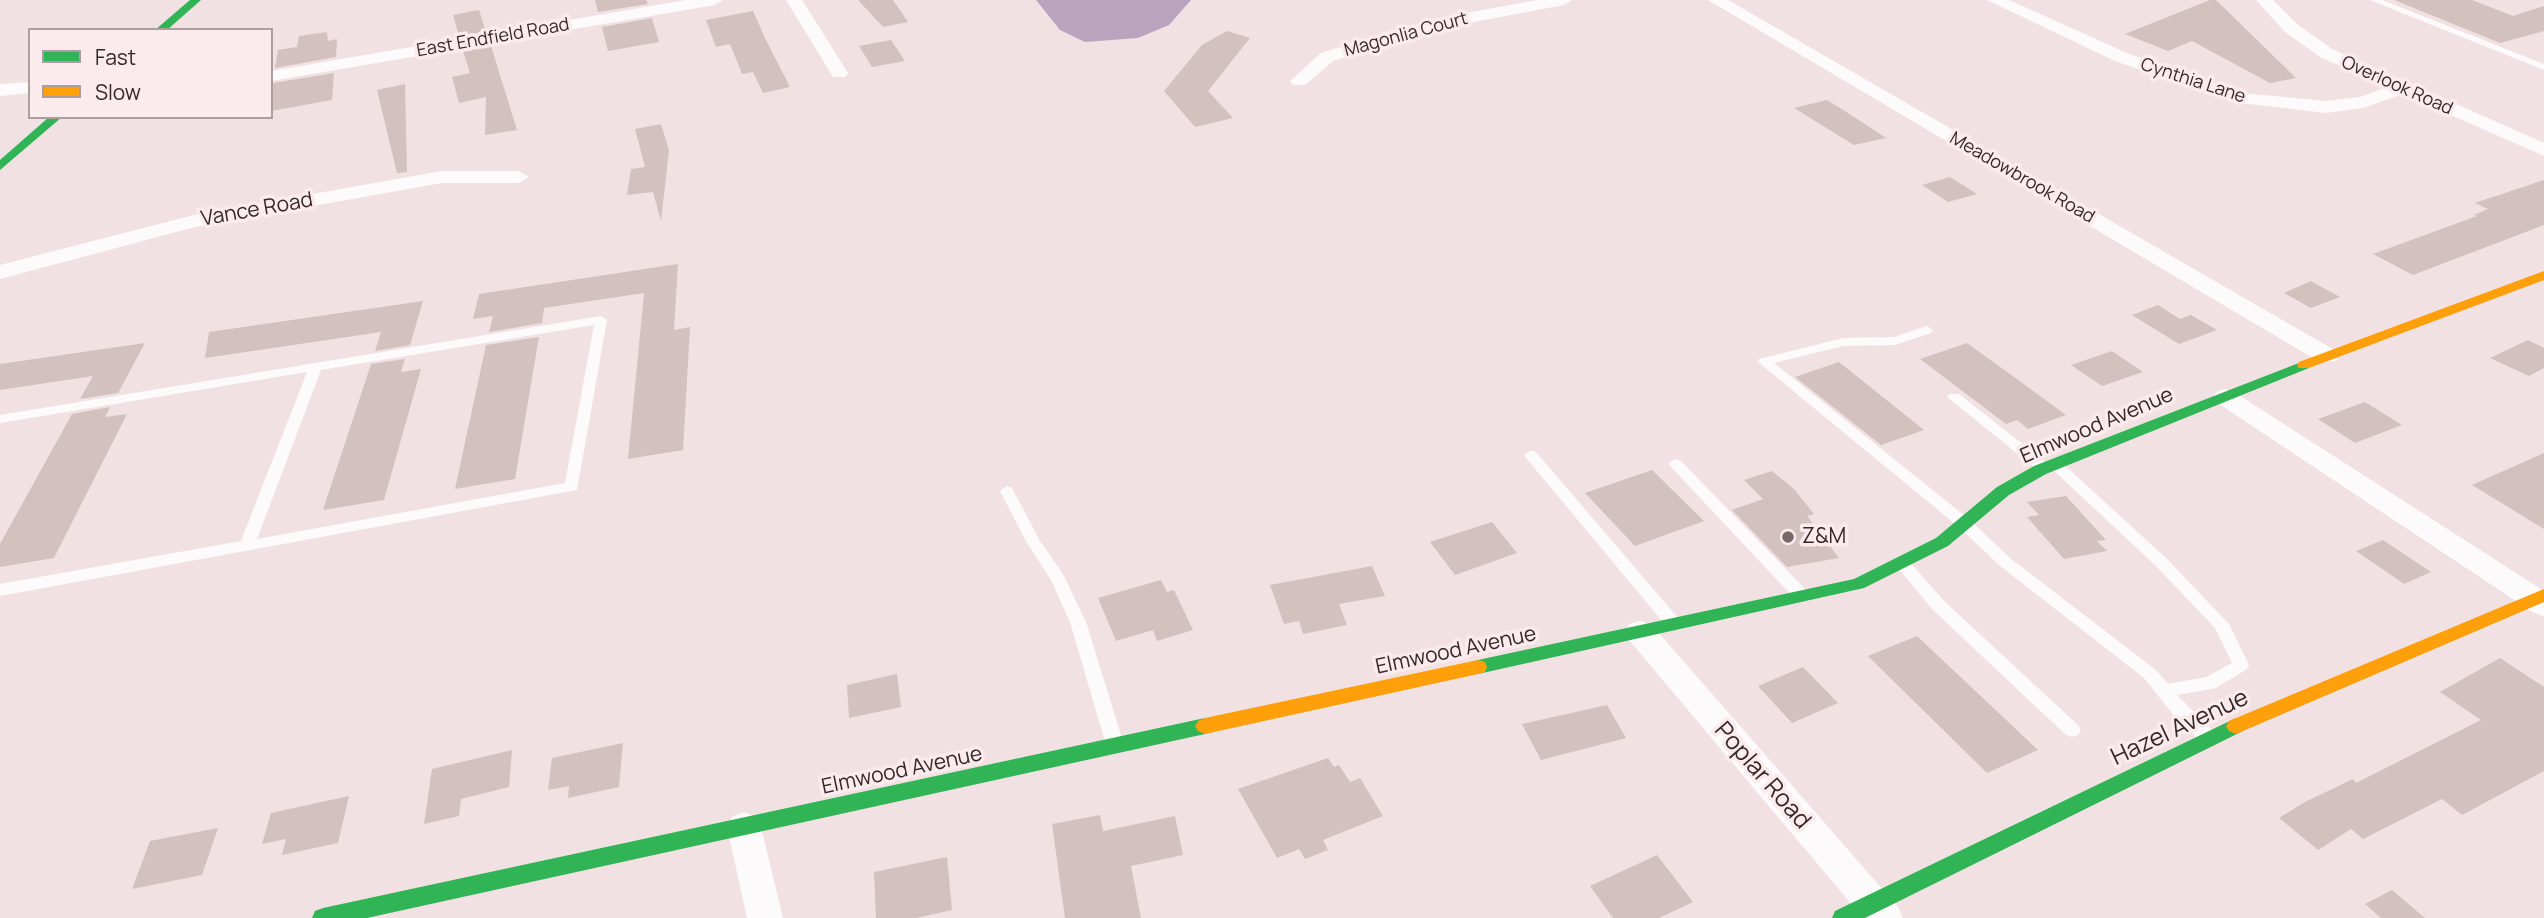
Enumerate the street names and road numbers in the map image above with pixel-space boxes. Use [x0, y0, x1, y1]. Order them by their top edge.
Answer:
street label: Magonlia Court [1342, 8, 1470, 62]
street label: East Endfield Road [415, 14, 571, 62]
street label: Overlook Road [2338, 52, 2456, 120]
street label: Cynthia Lane [2138, 54, 2248, 108]
street label: Meadowbrook Road [1946, 128, 2098, 228]
street label: Vance Road [199, 188, 315, 232]
street label: Elmwood Avenue [2017, 382, 2177, 470]
street label: Elmwood Avenue [1373, 622, 1539, 680]
street label: Hazel Avenue [2107, 684, 2253, 772]
street label: Poplar Road [1708, 717, 1816, 835]
street label: Elmwood Avenue [819, 742, 985, 800]

